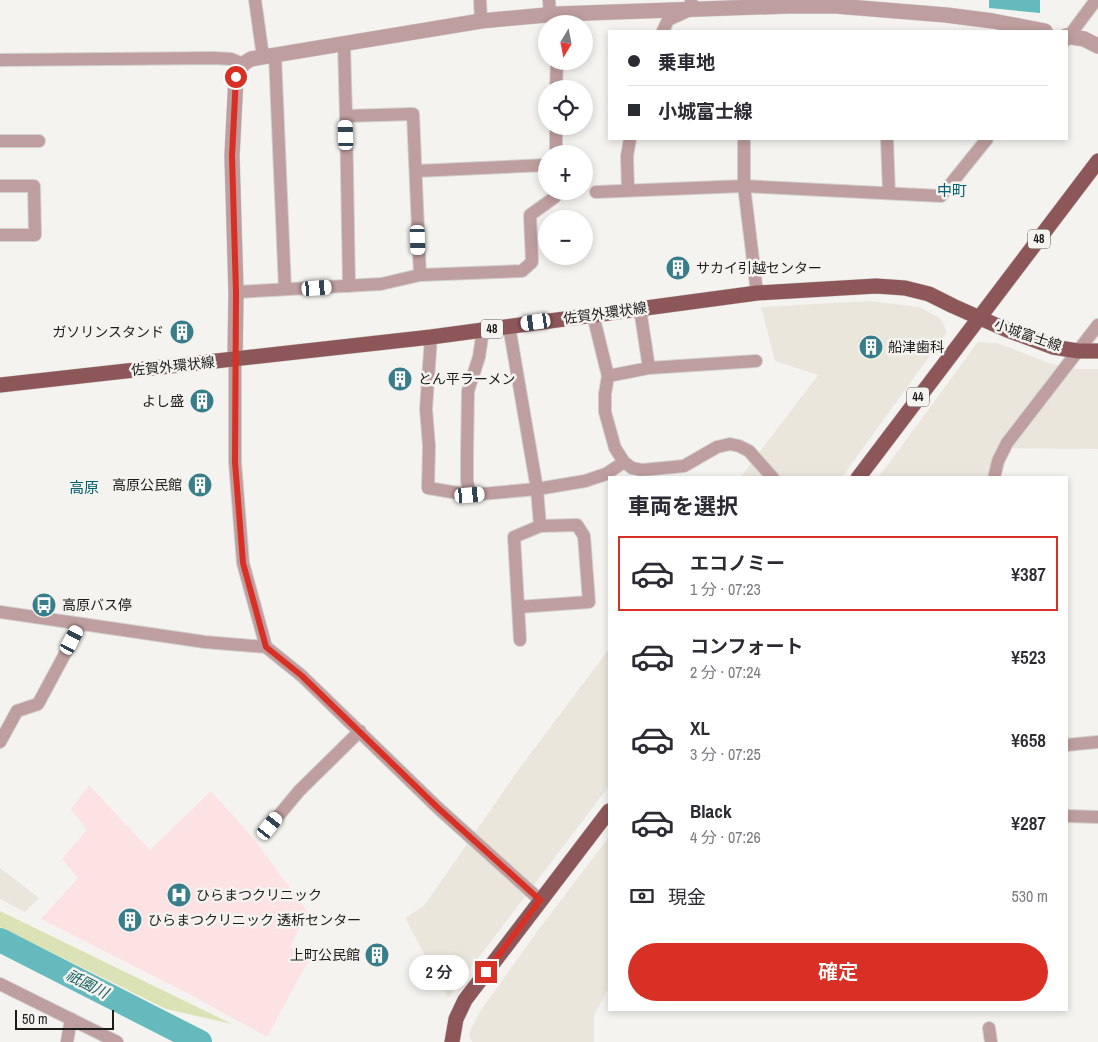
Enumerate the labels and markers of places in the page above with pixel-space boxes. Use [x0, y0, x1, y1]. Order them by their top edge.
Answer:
building icon: サカイ引越センター [665, 255, 691, 281]
place label: サカイ引越センター [696, 259, 822, 277]
building icon: ガソリンスタンド [169, 319, 195, 345]
place label: ガソリンスタンド [52, 323, 164, 341]
building icon: 船津歯科 [858, 334, 884, 360]
place label: 船津歯科 [888, 338, 944, 356]
building icon: とん平ラーメン [387, 366, 413, 392]
place label: とん平ラーメン [418, 370, 515, 388]
building icon: よし盛 [189, 388, 215, 414]
place label: よし盛 [142, 392, 184, 410]
building icon: 高原公民館 [187, 472, 213, 498]
place label: 高原公民館 [112, 476, 182, 494]
bus stop icon: 高原バス停 [31, 592, 57, 618]
place label: 高原バス停 [62, 596, 132, 614]
hospital icon: ひらまつクリニック [166, 882, 192, 908]
place label: ひらまつクリニック [196, 886, 322, 904]
building icon: ひらまつクリニック 透析センター [117, 907, 143, 933]
place label: ひらまつクリニック 透析センター [148, 911, 361, 929]
building icon: 上町公民館 [364, 942, 390, 968]
place label: 上町公民館 [290, 946, 360, 964]

